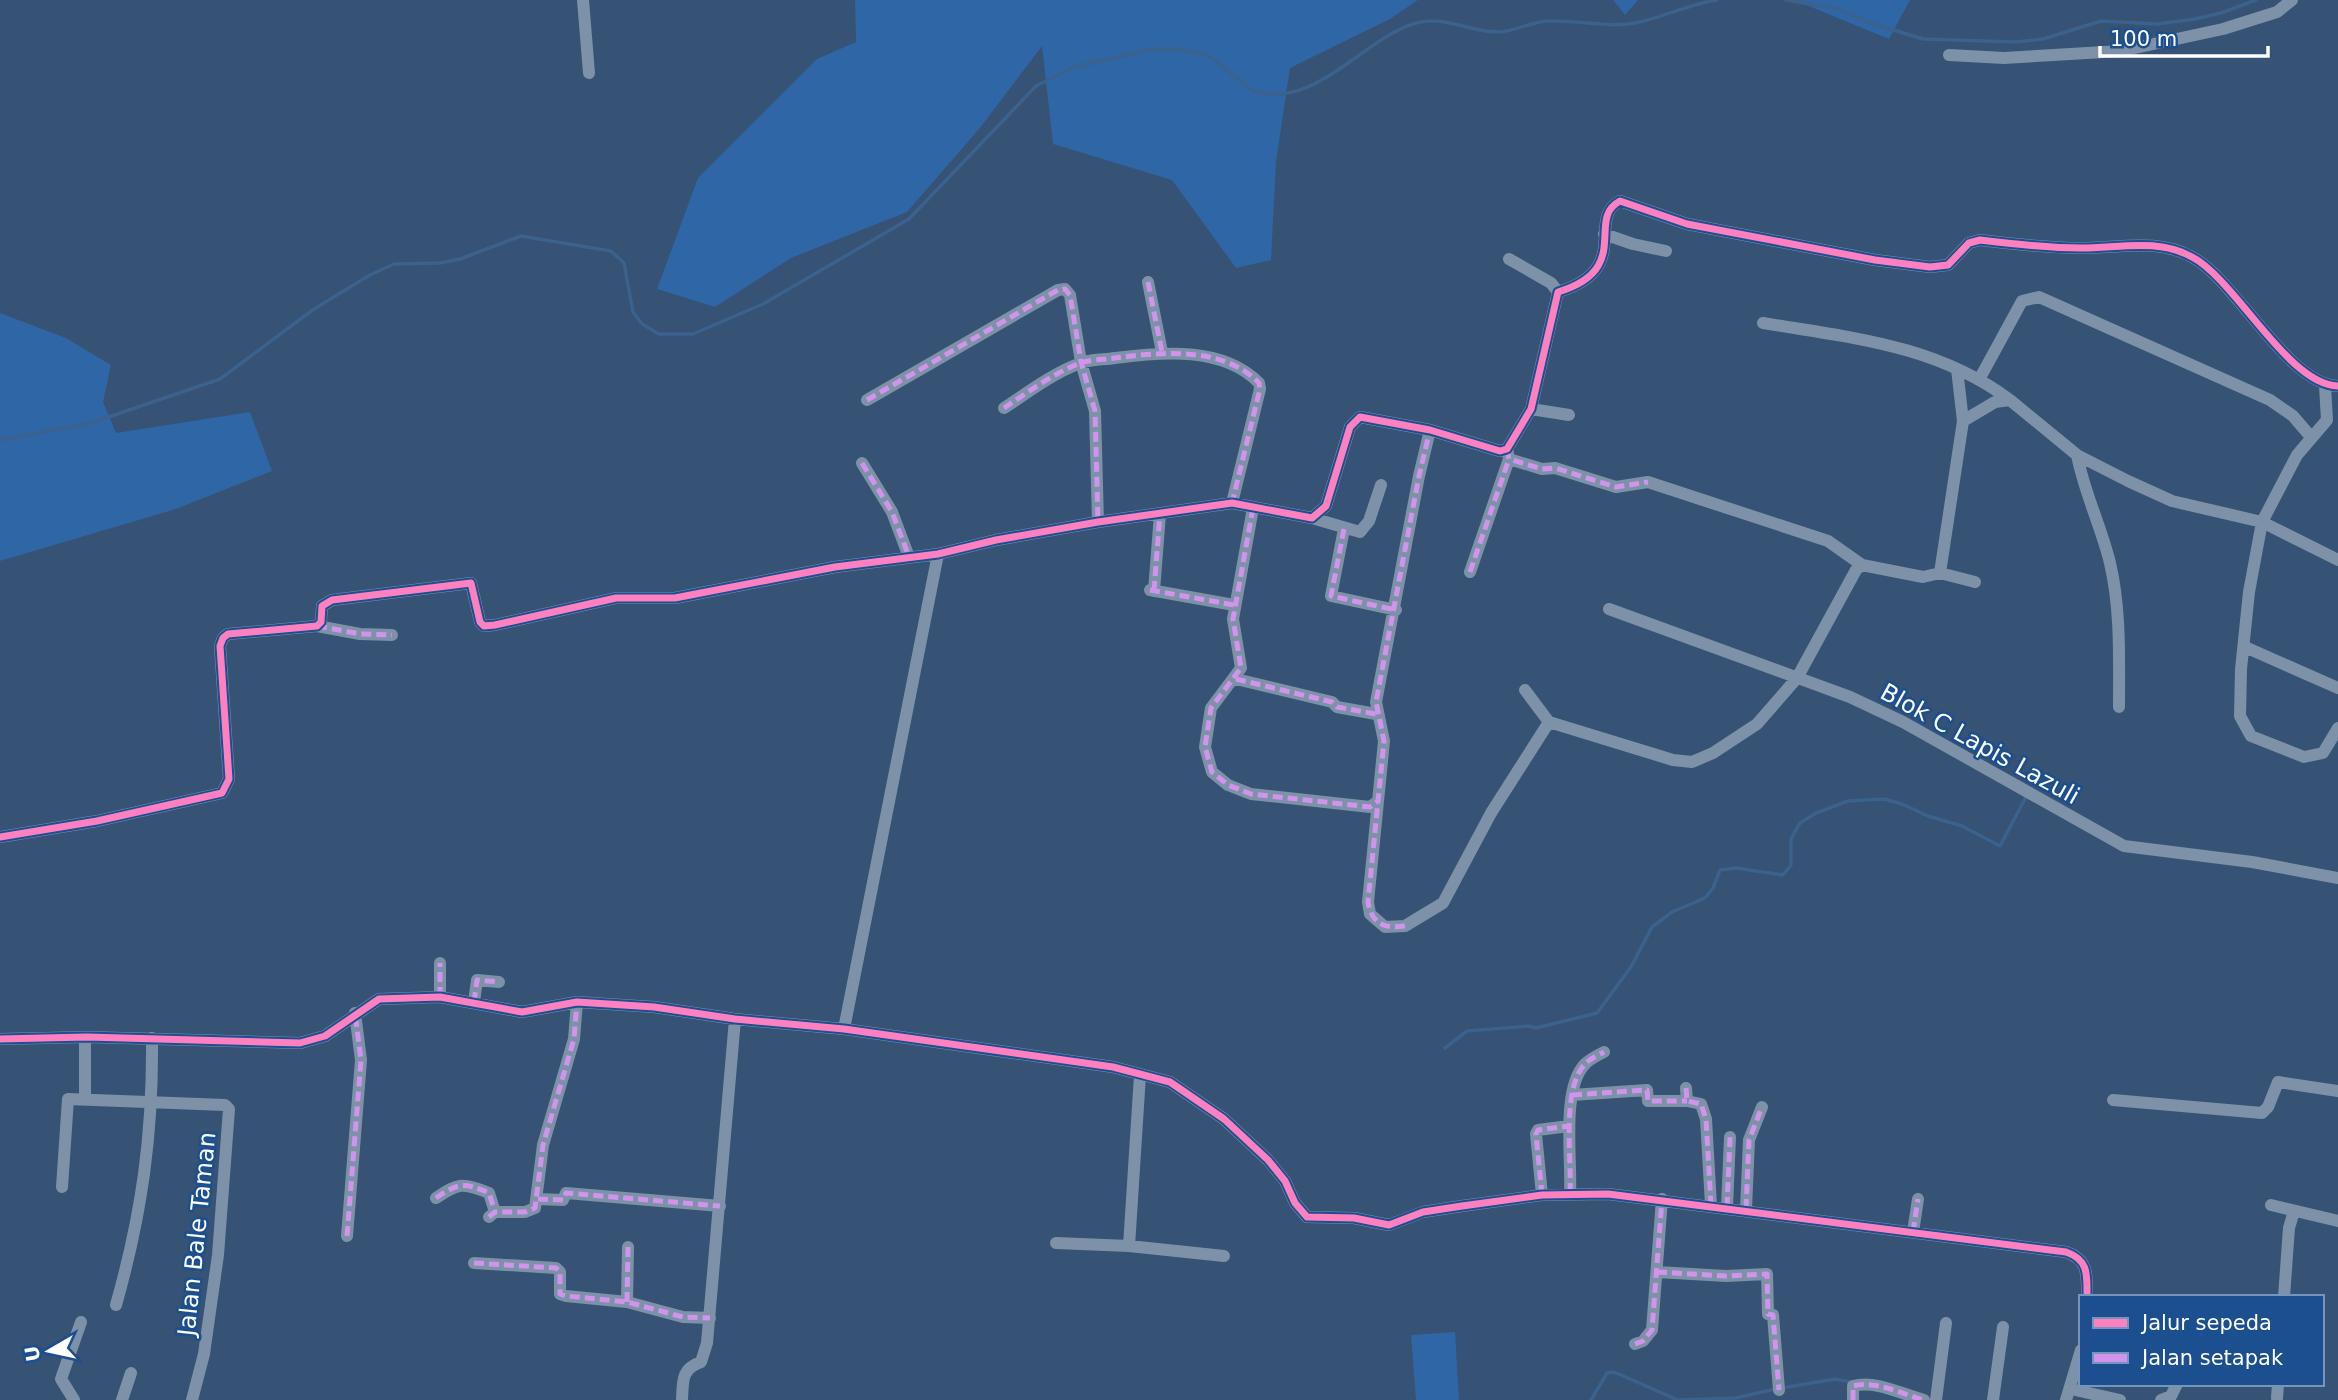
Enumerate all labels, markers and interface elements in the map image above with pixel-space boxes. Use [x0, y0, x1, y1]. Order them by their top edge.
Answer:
scale bar [2100, 14, 2268, 58]
text: 100 m [2110, 27, 2177, 51]
street label: Blok C Lapis Lazuli [1876, 678, 2084, 810]
street label: Jalan Bale Taman [172, 1131, 222, 1339]
legend [2079, 1295, 2324, 1386]
text: Jalur sepeda [2140, 1311, 2272, 1335]
north arrow [14, 1316, 84, 1386]
text: U [20, 1344, 44, 1363]
text: Jalan setapak [2140, 1346, 2284, 1370]

